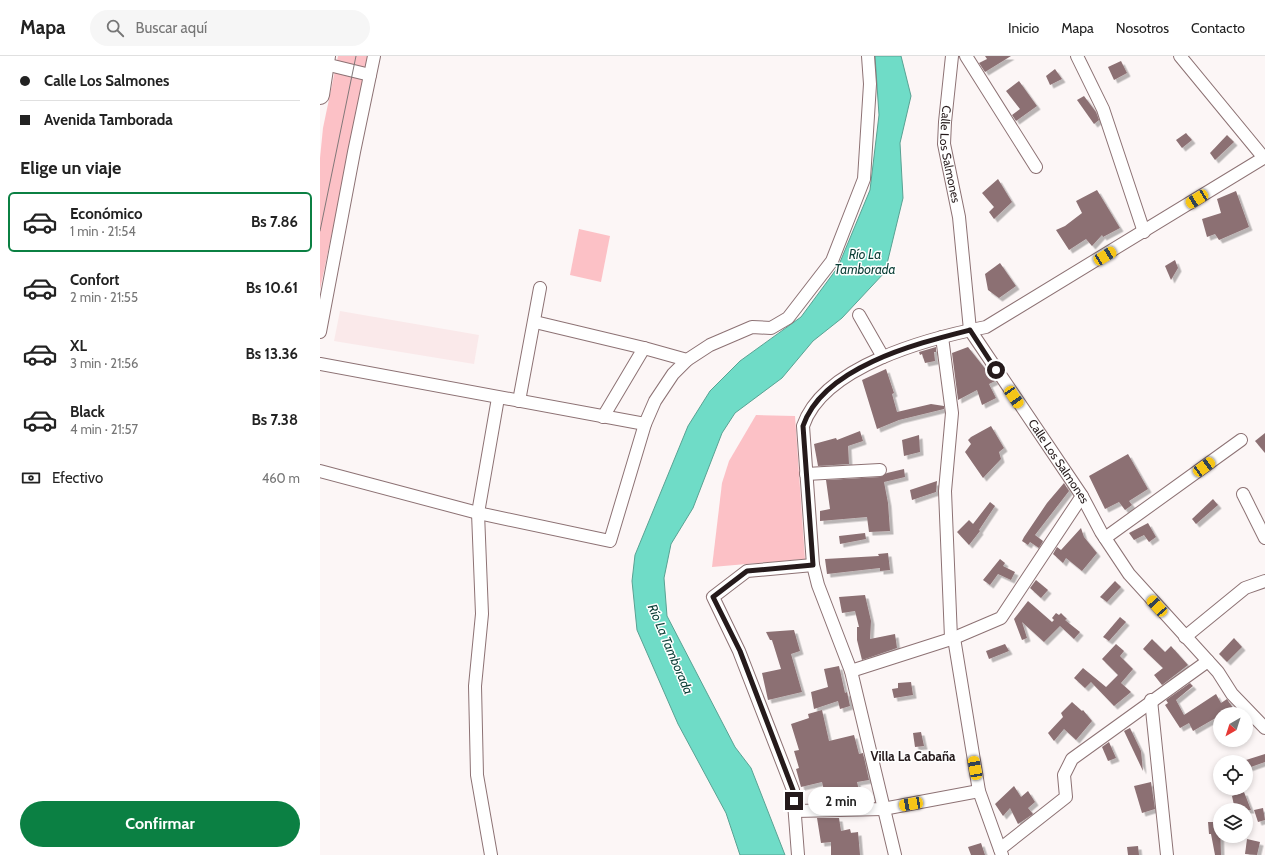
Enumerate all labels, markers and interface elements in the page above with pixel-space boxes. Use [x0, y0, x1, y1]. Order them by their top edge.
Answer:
search box [90, 10, 370, 46]
text: Mapa [20, 16, 66, 39]
icon: search [104, 17, 126, 39]
text: Buscar aquí [136, 19, 207, 37]
text: Inicio [1008, 19, 1039, 37]
text: Mapa [1061, 19, 1094, 37]
text: Nosotros [1116, 19, 1169, 37]
text: Contacto [1191, 19, 1245, 37]
text: Calle Los Salmones [44, 72, 169, 90]
street label: Calle Los Salmones [937, 105, 964, 204]
text: Avenida Tamborada [44, 111, 173, 129]
text: Elige un viaje [20, 157, 121, 179]
car [1184, 188, 1210, 210]
icon: car [22, 204, 58, 240]
text: Económico [70, 205, 142, 223]
text: Bs 7.86 [251, 213, 298, 231]
text: 1 min · 21:54 [70, 223, 136, 239]
car [1092, 245, 1118, 267]
water label: Río La Tamborada [834, 246, 896, 277]
icon: car [22, 270, 58, 306]
text: Confort [70, 271, 119, 289]
text: Bs 10.61 [246, 279, 298, 297]
text: 2 min · 21:55 [70, 289, 138, 305]
icon: car [22, 336, 58, 372]
text: XL [70, 337, 87, 355]
text: Bs 13.36 [246, 345, 298, 363]
text: 3 min · 21:56 [70, 355, 139, 371]
route start [987, 361, 1005, 379]
car [1002, 384, 1026, 410]
icon: car [22, 402, 58, 438]
text: Black [70, 403, 105, 421]
text: Bs 7.38 [251, 411, 298, 429]
street label: Calle Los Salmones [1025, 416, 1093, 506]
text: 4 min · 21:57 [70, 421, 138, 437]
car [1191, 455, 1217, 479]
icon: cash [20, 467, 42, 489]
text: Efectivo [52, 469, 103, 487]
text: 460 m [262, 470, 300, 486]
car [1145, 593, 1169, 619]
water label: Río La Tamborada [645, 602, 697, 696]
north arrow [1213, 707, 1253, 747]
map controls [1213, 707, 1253, 843]
district label: Villa La Cabaña [870, 748, 956, 764]
car [967, 755, 983, 781]
button: locate [1213, 755, 1253, 795]
callout: 2 min [808, 787, 874, 815]
route end [785, 792, 803, 810]
text: 2 min [825, 793, 857, 809]
car [898, 796, 924, 812]
button: Confirmar [20, 801, 300, 847]
button: layers [1213, 803, 1253, 843]

